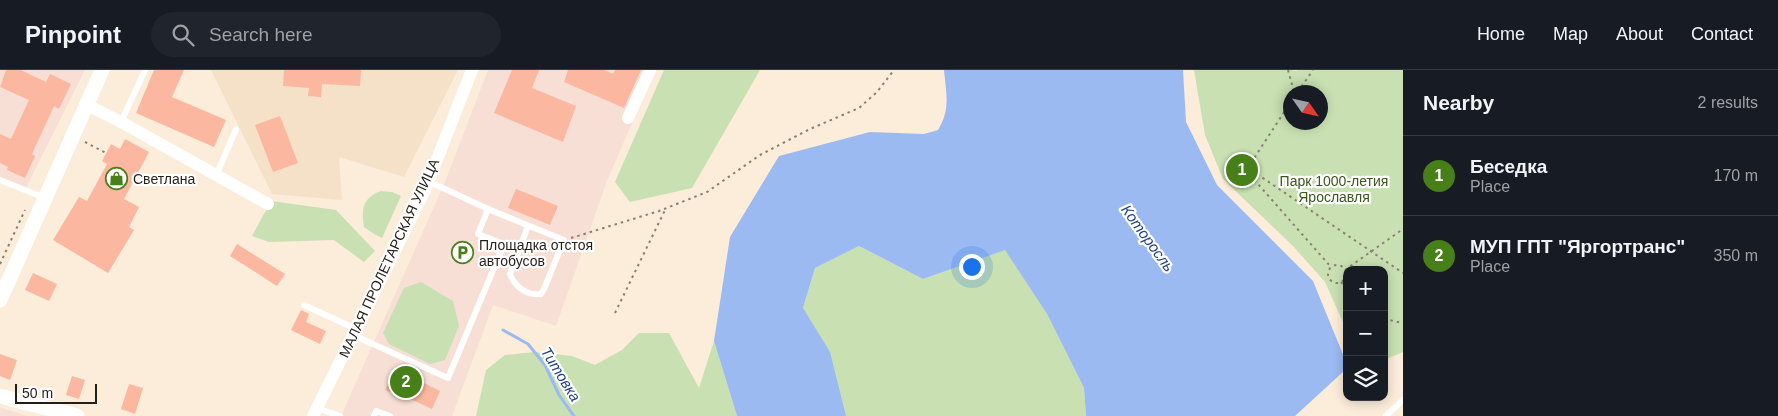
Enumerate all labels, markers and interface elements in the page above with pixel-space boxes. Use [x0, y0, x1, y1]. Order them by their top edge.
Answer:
search box [151, 12, 501, 57]
text: Pinpoint [25, 21, 121, 48]
icon: search [169, 21, 197, 49]
text: Search here [209, 24, 313, 45]
text: Home [1477, 24, 1525, 44]
text: Map [1553, 24, 1588, 44]
text: About [1616, 24, 1663, 44]
text: Contact [1691, 24, 1753, 44]
north arrow [1283, 85, 1328, 130]
text: Nearby [1423, 91, 1494, 114]
text: 2 results [1698, 94, 1758, 111]
pin: 1 [1226, 151, 1258, 189]
street label: МАЛАЯ ПРОЛЕТАРСКАЯ УЛИЦА [336, 155, 443, 360]
text: Беседка [1470, 156, 1547, 177]
shop icon: Светлана [105, 167, 129, 191]
text: 1 [1435, 167, 1443, 184]
text: 170 m [1714, 167, 1758, 184]
place label: Светлана [133, 171, 196, 187]
park label: Парк 1000-летия Ярославля [1280, 173, 1388, 205]
text: Place [1470, 178, 1510, 195]
water label: Которосль [1118, 201, 1178, 275]
text: МУП ГПТ "Яргортранс" [1470, 236, 1685, 257]
place label: Площадка отстоя автобусов [479, 237, 593, 269]
parking icon: Площадка отстоя автобусов [451, 241, 475, 265]
text: 2 [1435, 247, 1443, 264]
text: 350 m [1714, 247, 1758, 264]
your location [959, 254, 985, 280]
text: Place [1470, 258, 1510, 275]
map controls [1343, 266, 1388, 401]
button: + [1343, 266, 1388, 311]
button: − [1343, 311, 1388, 356]
water label: Титовка [538, 344, 584, 404]
button: layers [1343, 356, 1388, 401]
pin: 2 [390, 363, 422, 401]
scale bar [15, 381, 98, 404]
text: 50 m [22, 385, 53, 401]

